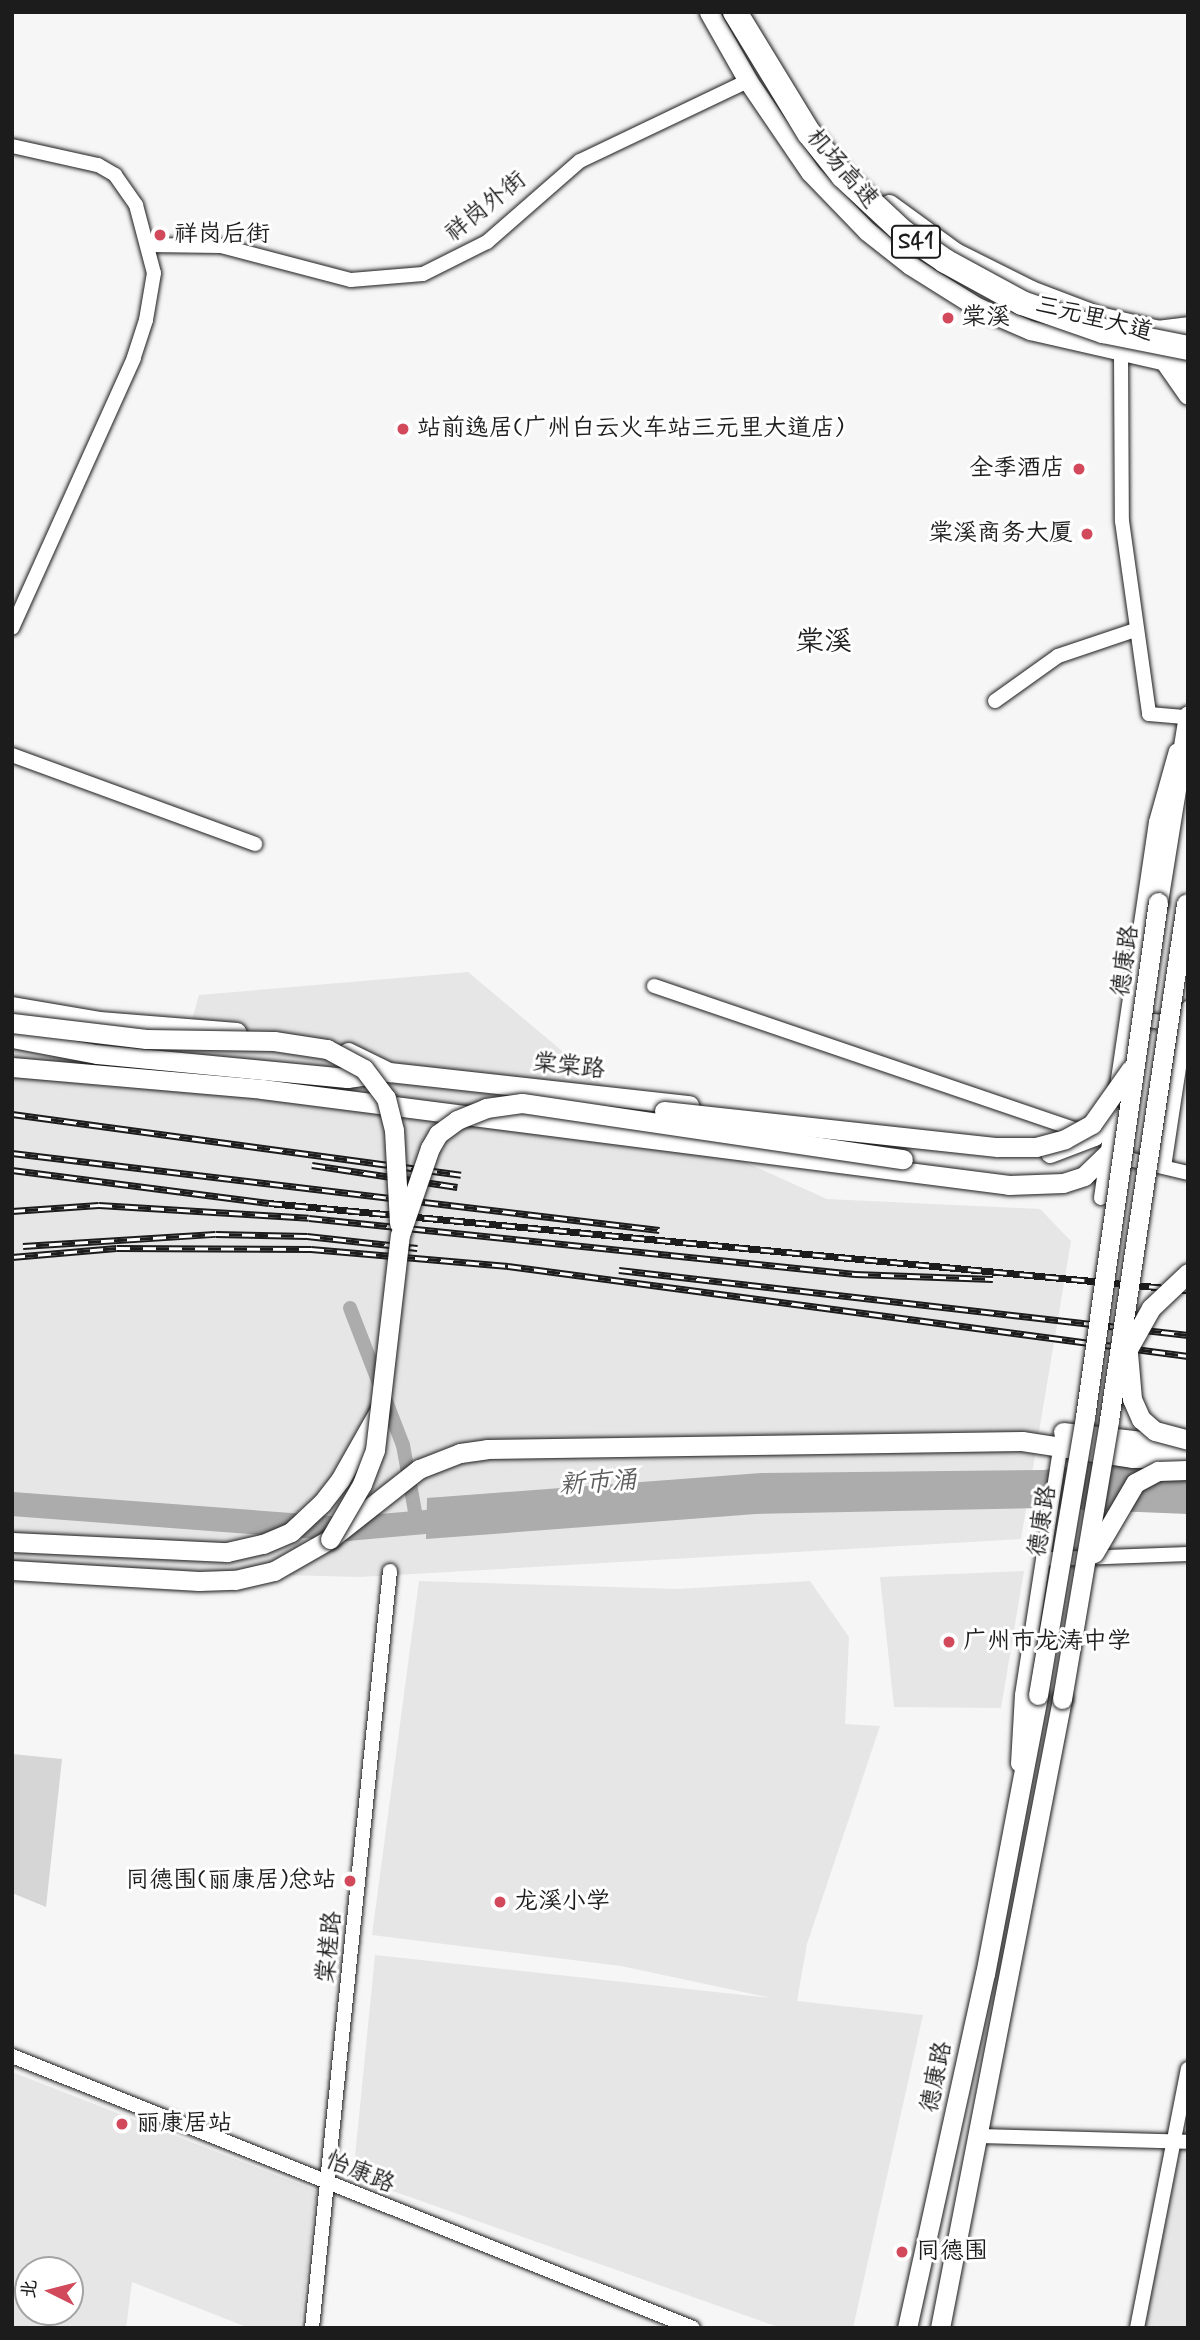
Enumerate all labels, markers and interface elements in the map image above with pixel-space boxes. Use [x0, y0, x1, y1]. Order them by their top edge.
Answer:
street label: 机场高速 [800, 123, 884, 215]
street label: 祥岗外街 [440, 166, 532, 248]
place label: 祥岗后街 [174, 221, 270, 249]
road number: S41 [890, 222, 942, 262]
marker: 祥岗后街 [152, 227, 168, 243]
street label: 三元里大道 [1032, 291, 1156, 347]
place label: 棠溪 [962, 304, 1010, 332]
marker: 棠溪 [940, 310, 956, 326]
place label: 站前逸居(广州白云火车站三元里大道店) [417, 415, 844, 443]
marker: 站前逸居(广州白云火车站三元里大道店) [395, 421, 411, 437]
place label: 全季酒店 [969, 455, 1065, 483]
marker: 全季酒店 [1071, 461, 1087, 477]
place label: 棠溪商务大厦 [929, 520, 1073, 548]
marker: 棠溪商务大厦 [1079, 526, 1095, 542]
district label: 棠溪 [796, 626, 852, 660]
street label: 德康路 [1107, 923, 1145, 999]
street label: 棠棠路 [532, 1049, 606, 1085]
water label: 新市涌 [558, 1466, 638, 1502]
street label: 德康路 [1023, 1483, 1063, 1559]
place label: 广州市龙涛中学 [963, 1628, 1131, 1656]
marker: 广州市龙涛中学 [941, 1634, 957, 1650]
place label: 同德围(丽康居)总站 [125, 1867, 336, 1895]
marker: 同德围(丽康居)总站 [342, 1873, 358, 1889]
place label: 龙溪小学 [514, 1888, 610, 1916]
marker: 龙溪小学 [492, 1894, 508, 1910]
street label: 棠槎路 [312, 1910, 348, 1984]
street label: 德康路 [915, 2039, 959, 2115]
place label: 丽康居站 [136, 2110, 232, 2138]
marker: 丽康居站 [114, 2116, 130, 2132]
street label: 怡康路 [321, 2146, 399, 2200]
place label: 同德围 [916, 2238, 988, 2266]
marker: 同德围 [894, 2244, 910, 2260]
north arrow [14, 2256, 84, 2326]
text: 北 [16, 2278, 43, 2300]

